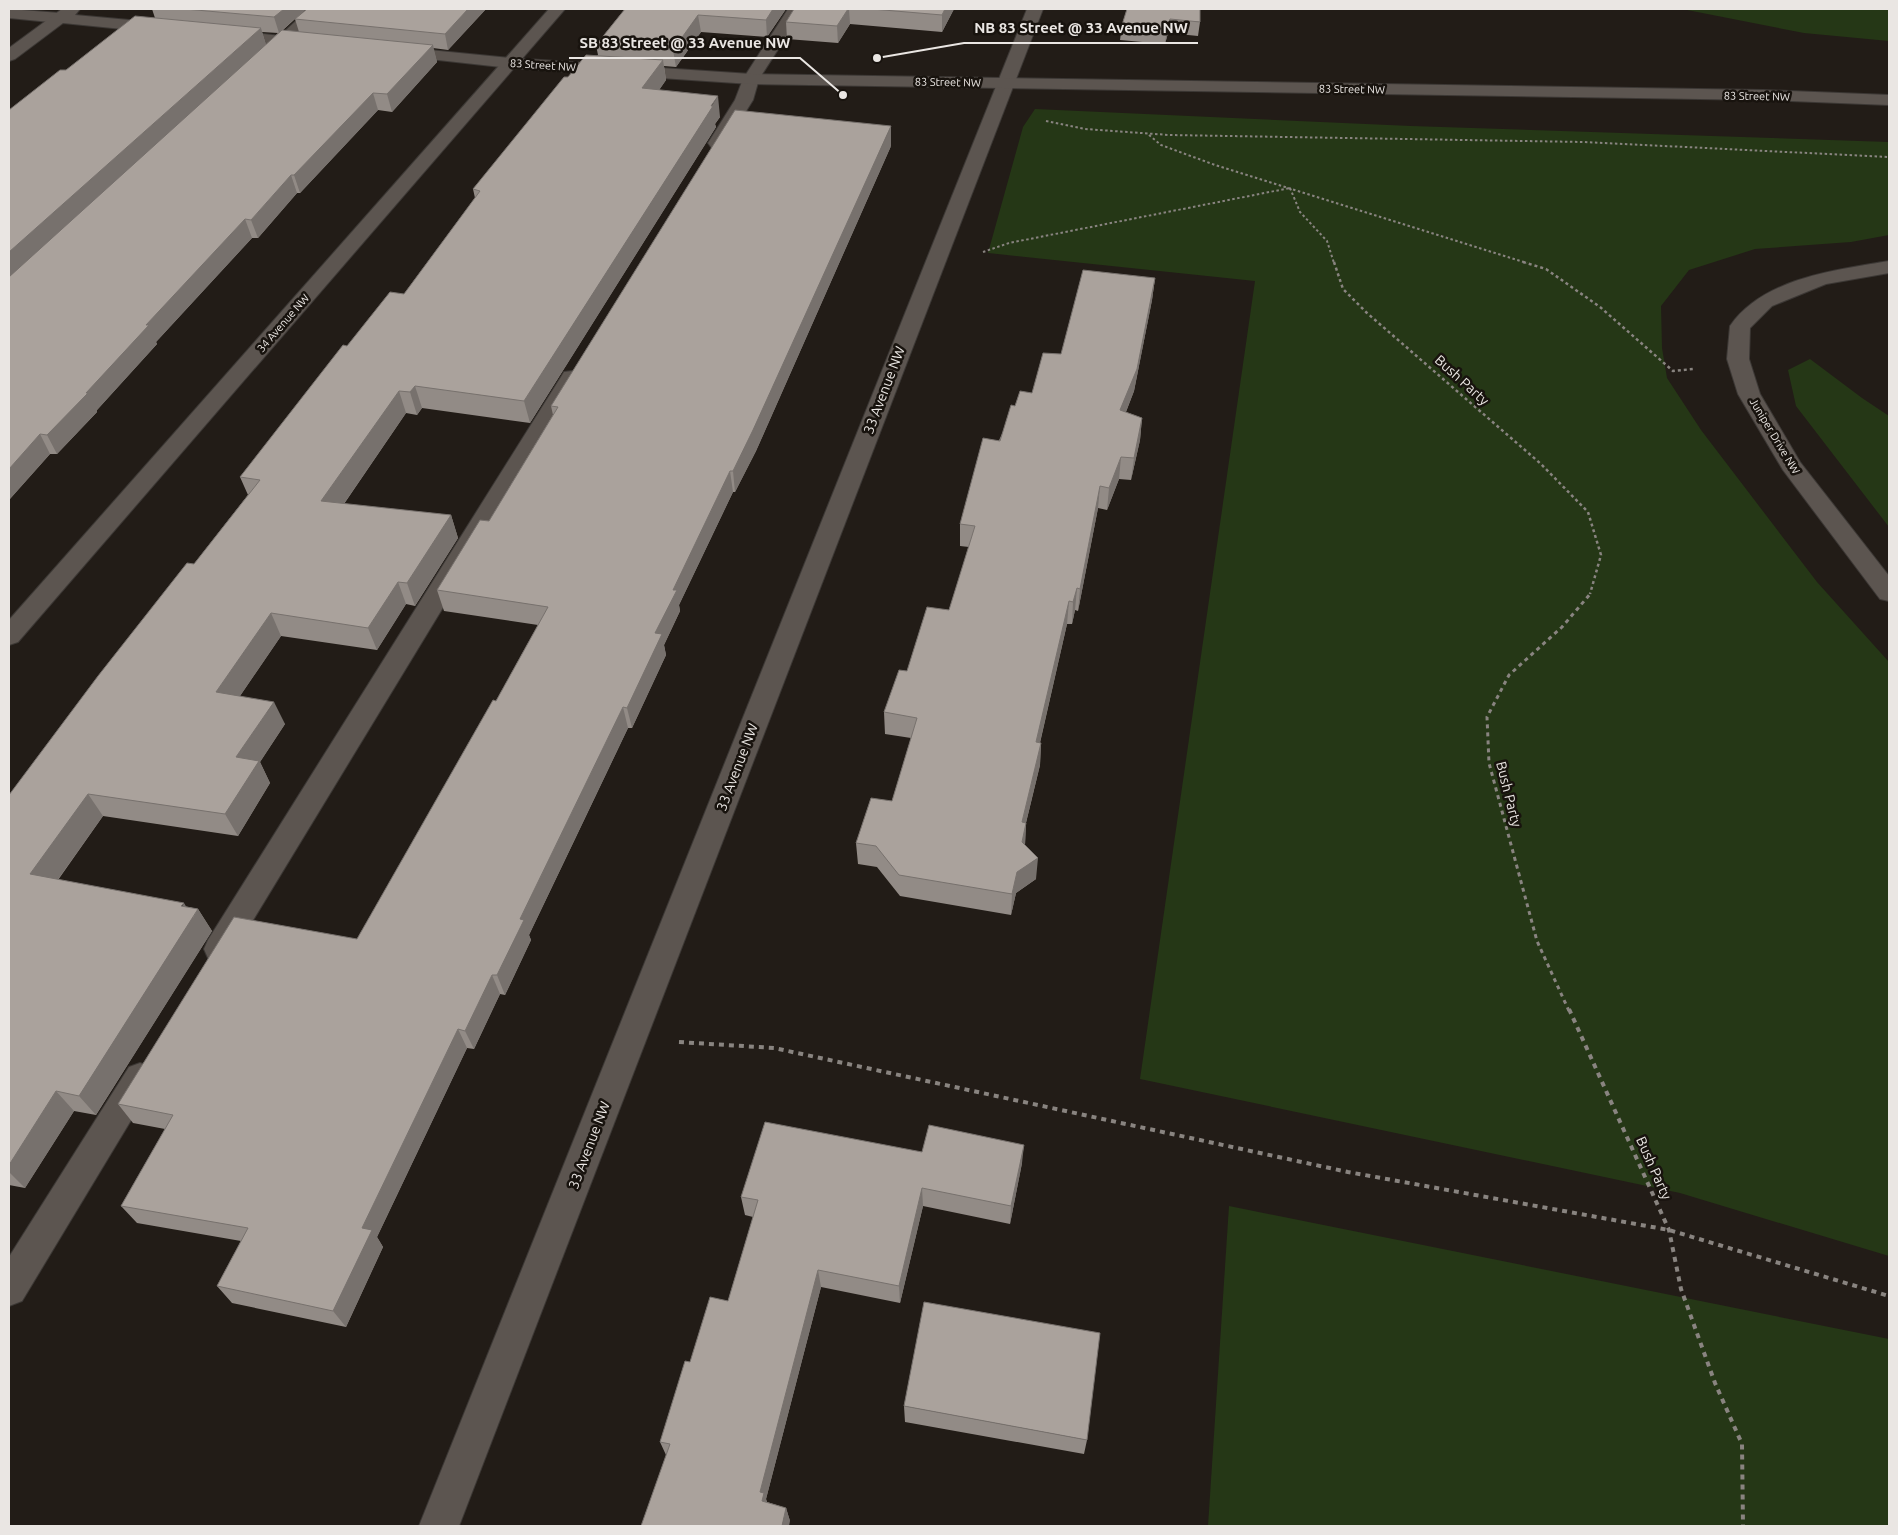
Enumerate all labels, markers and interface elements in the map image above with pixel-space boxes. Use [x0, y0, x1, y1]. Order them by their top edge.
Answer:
callout: NB 83 Street @ 33 Avenue NW [964, 13, 1198, 43]
text: NB 83 Street @ 33 Avenue NW [974, 19, 1188, 36]
callout: SB 83 Street @ 33 Avenue NW [569, 28, 800, 58]
text: SB 83 Street @ 33 Avenue NW [579, 34, 791, 51]
street label: 83 Street NW [510, 57, 576, 73]
street label: 83 Street NW [915, 75, 981, 89]
street label: 83 Street NW [1319, 82, 1385, 96]
street label: 83 Street NW [1724, 89, 1790, 103]
street label: 34 Avenue NW [255, 292, 311, 354]
street label: 33 Avenue NW [860, 344, 908, 436]
street label: Bush Party [1432, 352, 1492, 409]
street label: Juniper Drive NW [1748, 396, 1802, 476]
street label: 33 Avenue NW [713, 721, 761, 813]
street label: Bush Party [1493, 759, 1525, 829]
street label: 33 Avenue NW [565, 1099, 613, 1191]
street label: Bush Party [1633, 1134, 1675, 1202]

